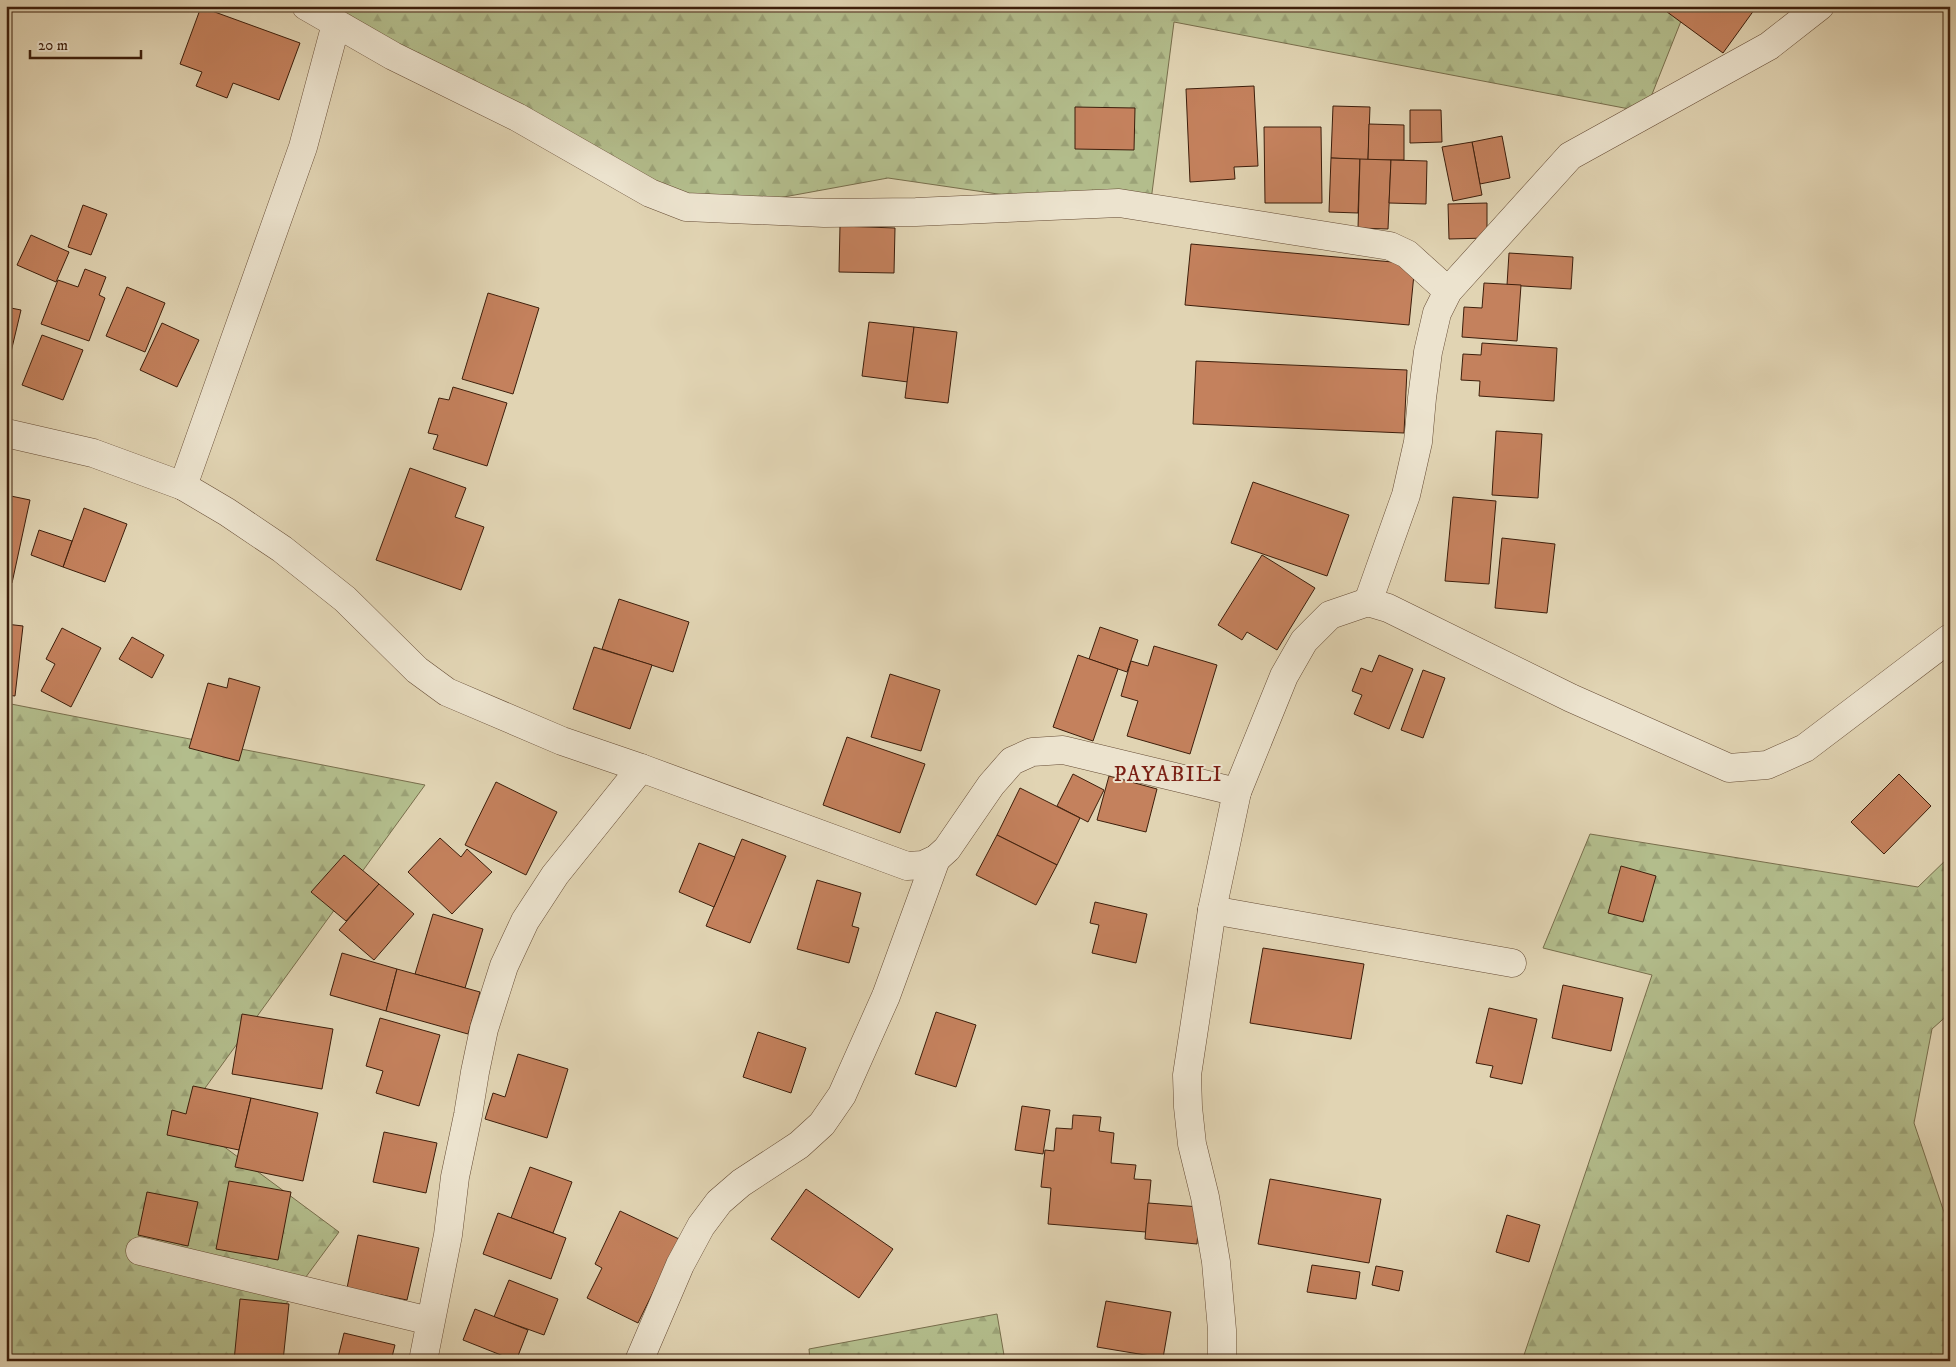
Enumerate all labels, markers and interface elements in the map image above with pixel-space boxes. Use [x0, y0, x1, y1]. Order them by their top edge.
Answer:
scale bar [30, 28, 141, 60]
text: 20 m [38, 36, 68, 55]
district label: PAYABILI [1113, 761, 1223, 788]

